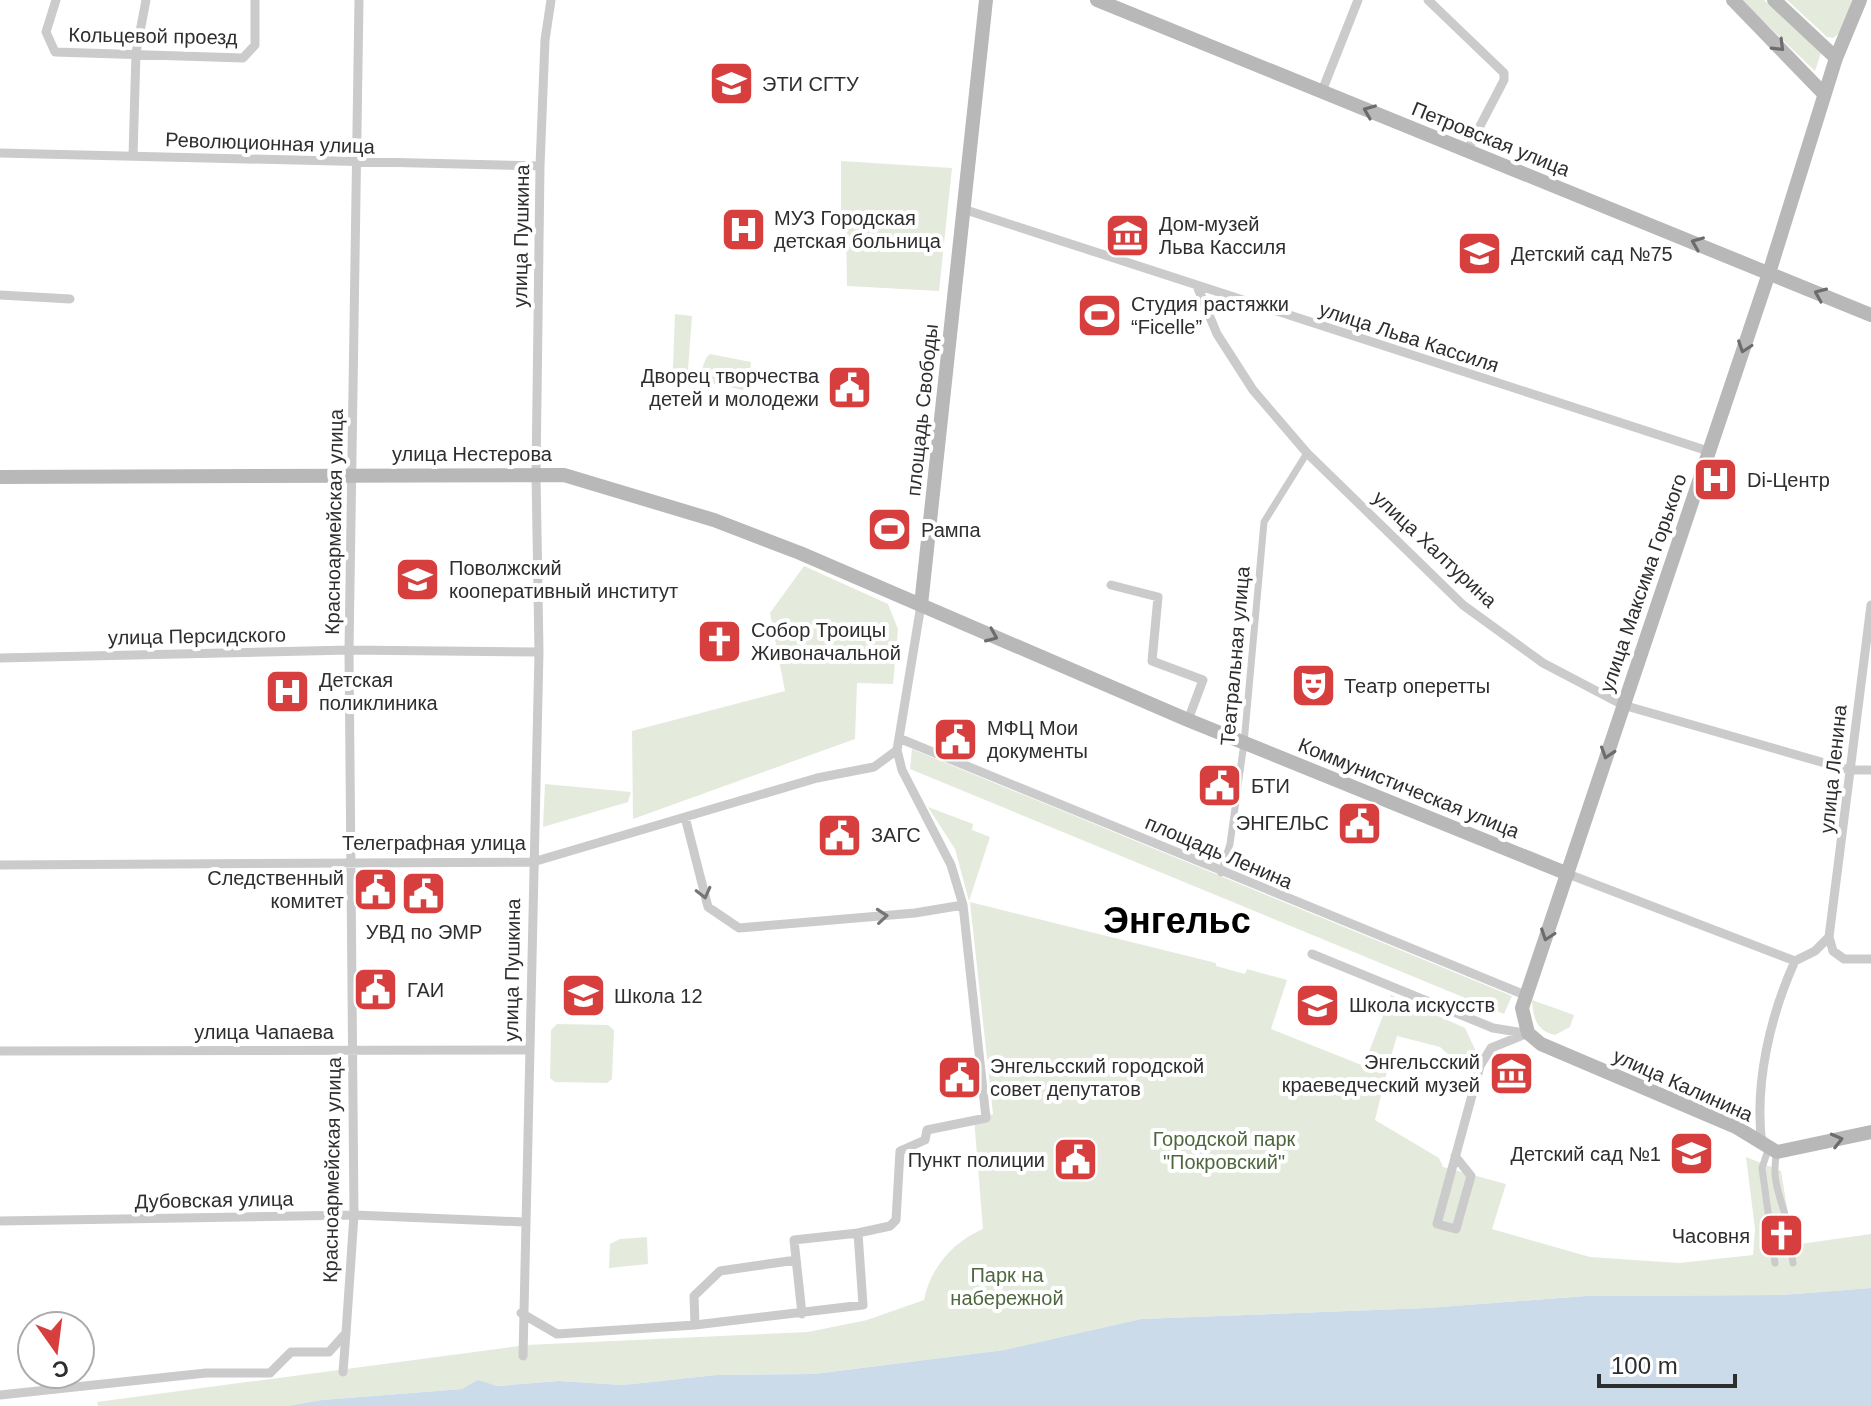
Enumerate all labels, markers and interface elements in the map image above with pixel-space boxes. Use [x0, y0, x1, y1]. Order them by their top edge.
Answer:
street label: Кольцевой проезд [68, 24, 238, 48]
one-way arrow [1770, 37, 1784, 51]
school or university icon: ЭТИ СГТУ [707, 60, 755, 108]
place label: ЭТИ СГТУ [762, 73, 859, 95]
street label: Петровская улица [1409, 97, 1574, 181]
one-way arrow [1363, 104, 1377, 120]
street label: Революционная улица [165, 128, 376, 158]
street label: улица Пушкина [509, 163, 533, 308]
hospital icon: МУЗ Городская детская больница [719, 205, 767, 253]
place label: МУЗ Городская детская больница [774, 207, 942, 252]
museum icon: Дом-музей Льва Кассиля [1104, 211, 1152, 259]
place label: Дом-музей Льва Кассиля [1159, 213, 1286, 258]
school or university icon: Детский сад №75 [1456, 230, 1504, 278]
one-way arrow [1691, 237, 1705, 253]
place label: Детский сад №75 [1511, 243, 1673, 265]
one-way arrow [1814, 288, 1828, 304]
sports icon: Студия растяжки “Ficelle” [1076, 291, 1124, 339]
place label: Студия растяжки “Ficelle” [1131, 293, 1289, 338]
street label: улица Льва Кассиля [1316, 298, 1502, 376]
street label: площадь Свободы [902, 323, 942, 497]
one-way arrow [1737, 339, 1753, 353]
public building icon: Дворец творчества детей и молодежи [826, 363, 874, 411]
place label: Дворец творчества детей и молодежи [641, 365, 820, 410]
street label: Красноармейская улица [321, 408, 347, 635]
street label: улица Нестерова [392, 443, 553, 465]
hospital icon: Di-Центр [1692, 456, 1740, 504]
place label: Di-Центр [1747, 469, 1830, 491]
street label: улица Максима Горького [1595, 471, 1691, 695]
street label: улица Халтурина [1369, 486, 1502, 612]
sports icon: Рампа [866, 506, 914, 554]
place label: Рампа [921, 519, 981, 541]
school or university icon: Поволжский кооперативный институт [394, 555, 442, 603]
place label: Поволжский кооперативный институт [449, 557, 678, 602]
street label: Театральная улица [1216, 565, 1254, 747]
church icon: Собор Троицы Живоначальной [696, 618, 744, 666]
place label: Собор Троицы Живоначальной [751, 619, 901, 664]
street label: улица Персидского [108, 623, 286, 649]
one-way arrow [984, 626, 999, 642]
theatre icon: Театр оперетты [1289, 662, 1337, 710]
hospital icon: Детская поликлиника [264, 668, 312, 716]
place label: Детская поликлиника [319, 669, 439, 714]
place label: Театр оперетты [1344, 675, 1490, 697]
street label: улица Ленина [1815, 703, 1851, 834]
public building icon: МФЦ Мои документы [932, 715, 980, 763]
place label: МФЦ Мои документы [987, 717, 1088, 762]
street label: Коммунистическая улица [1295, 734, 1523, 843]
one-way arrow [1601, 745, 1617, 759]
public building icon: БТИ [1196, 762, 1244, 810]
place label: БТИ [1251, 775, 1290, 797]
public building icon: ЭНГЕЛЬС [1336, 799, 1384, 847]
public building icon: ЗАГС [816, 811, 864, 859]
street label: площадь Ленина [1142, 811, 1297, 893]
place label: ЭНГЕЛЬС [1236, 812, 1329, 834]
place label: ЗАГС [871, 824, 921, 846]
street label: Телеграфная улица [342, 832, 527, 854]
public building icon: Следственный комитет [351, 865, 399, 913]
place label: Следственный комитет [207, 867, 344, 912]
public building icon: УВД по ЭМР [400, 869, 448, 917]
one-way arrow [695, 885, 712, 899]
street label: улица Пушкина [500, 897, 524, 1042]
district label: Энгельс [1103, 900, 1251, 941]
one-way arrow [876, 908, 889, 925]
place label: УВД по ЭМР [366, 921, 482, 943]
one-way arrow [1540, 927, 1556, 941]
public building icon: ГАИ [352, 966, 400, 1014]
school or university icon: Школа 12 [559, 972, 607, 1020]
place label: ГАИ [407, 979, 444, 1001]
school or university icon: Школа искусств [1294, 981, 1342, 1029]
place label: Школа 12 [614, 985, 703, 1007]
place label: Школа искусств [1349, 994, 1495, 1016]
street label: улица Чапаева [194, 1021, 335, 1043]
street label: улица Калинина [1610, 1044, 1757, 1126]
museum icon: Энгельсский краеведческий музей [1487, 1050, 1535, 1098]
place label: Энгельсский краеведческий музей [1282, 1051, 1480, 1096]
public building icon: Энгельсский городской совет депутатов [935, 1054, 983, 1102]
place label: Энгельсский городской совет депутатов [990, 1055, 1204, 1100]
street label: Красноармейская улица [319, 1056, 345, 1283]
park label: Городской парк "Покровский" [1153, 1128, 1296, 1173]
school or university icon: Детский сад №1 [1668, 1130, 1716, 1178]
one-way arrow [1829, 1133, 1843, 1150]
public building icon: Пункт полиции [1052, 1136, 1100, 1184]
place label: Детский сад №1 [1510, 1143, 1661, 1165]
place label: Пункт полиции [908, 1149, 1045, 1171]
street label: Дубовская улица [134, 1188, 294, 1212]
church icon: Часовня [1757, 1212, 1805, 1260]
place label: Часовня [1672, 1225, 1750, 1247]
park label: Парк на набережной [950, 1264, 1064, 1309]
north arrow [16, 1310, 96, 1390]
scale bar [1599, 1338, 1735, 1388]
text: 100 m [1611, 1352, 1678, 1379]
text: С [50, 1355, 71, 1383]

